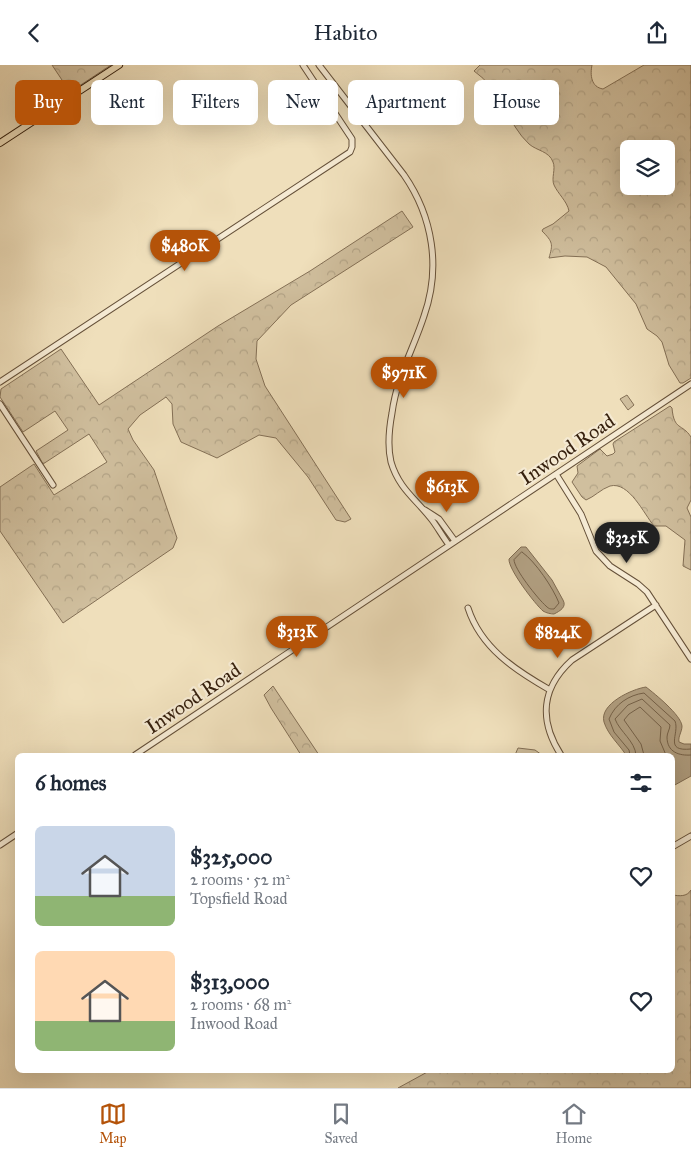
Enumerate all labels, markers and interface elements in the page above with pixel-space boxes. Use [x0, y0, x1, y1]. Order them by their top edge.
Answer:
icon: back [20, 19, 48, 47]
text: Habito [314, 19, 377, 46]
icon: share [643, 19, 671, 47]
chip: Buy [15, 80, 81, 125]
chip: Rent [91, 80, 163, 125]
chip: Filters [173, 80, 258, 125]
chip: New [268, 80, 338, 125]
chip: Apartment [348, 80, 464, 125]
chip: House [474, 80, 559, 125]
map controls [620, 140, 675, 195]
button: layers [620, 140, 675, 195]
pin: $480K [150, 229, 220, 272]
text: $480K [161, 236, 209, 255]
pin: $971K [369, 357, 439, 399]
text: $971K [382, 363, 426, 382]
street label: Inwood Road [515, 408, 619, 490]
pin: $613K [412, 471, 482, 513]
text: $613K [426, 477, 468, 496]
pin: $325K [592, 521, 662, 564]
text: $325K [606, 528, 648, 547]
pin: $313K [262, 615, 332, 658]
pin: $824K [523, 617, 593, 659]
text: $313K [277, 622, 317, 641]
text: $824K [535, 623, 581, 642]
street label: Inwood Road [141, 657, 245, 739]
icon: filters [627, 769, 655, 797]
text: 6 homes [35, 770, 107, 796]
text: $325,000 [190, 844, 273, 870]
icon: home [75, 846, 135, 906]
icon: heart [627, 862, 655, 890]
text: 2 rooms · 52 m² [190, 870, 290, 889]
text: Topsfield Road [190, 889, 287, 908]
text: $313,000 [190, 969, 270, 995]
icon: home [75, 971, 135, 1031]
icon: heart [627, 987, 655, 1015]
text: 2 rooms · 68 m² [190, 995, 291, 1014]
text: Inwood Road [190, 1014, 278, 1033]
tab: Map [99, 1100, 127, 1147]
tab: Saved [325, 1100, 358, 1147]
tab: Home [556, 1100, 592, 1147]

